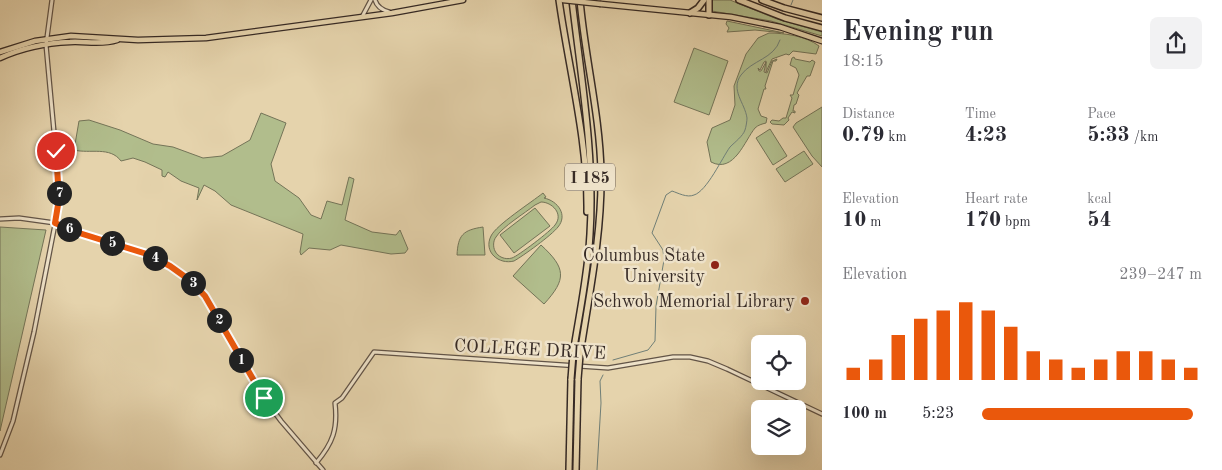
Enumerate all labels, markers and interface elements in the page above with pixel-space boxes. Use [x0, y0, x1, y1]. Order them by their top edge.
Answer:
button: share [1150, 17, 1202, 69]
text: Evening run [842, 19, 994, 47]
text: 18:15 [842, 54, 884, 70]
text: Distance [842, 107, 895, 121]
text: Time [965, 107, 996, 121]
text: Pace [1087, 107, 1116, 121]
text: 0.79 [842, 125, 884, 146]
text: 4:23 [965, 125, 1007, 146]
text: 5:33 [1087, 125, 1130, 146]
pin [35, 130, 77, 172]
text: km [884, 130, 907, 144]
text: /km [1130, 130, 1158, 144]
icon: check [42, 137, 70, 165]
road number: I 185 [565, 163, 615, 190]
pin: 7 [46, 180, 72, 206]
text: 7 [55, 186, 64, 200]
text: Elevation [842, 192, 899, 206]
text: Heart rate [965, 192, 1028, 206]
text: kcal [1087, 192, 1111, 206]
text: 10 [842, 210, 866, 231]
text: 170 [965, 210, 1001, 231]
text: 54 [1087, 210, 1112, 231]
text: m [866, 215, 881, 229]
text: bpm [1001, 215, 1031, 229]
pin: 6 [56, 216, 82, 242]
text: 6 [65, 222, 74, 236]
pin: 5 [100, 230, 124, 256]
text: 5 [108, 236, 117, 250]
pin: 4 [142, 246, 168, 270]
place label: Columbus State University [583, 247, 705, 286]
text: 4 [151, 251, 160, 265]
marker: Columbus State University [709, 259, 721, 271]
text: Elevation [842, 267, 907, 283]
text: 239–247 m [1119, 267, 1202, 283]
pin: 3 [180, 270, 206, 296]
text: 3 [189, 276, 198, 290]
place label: Schwob Memorial Library [593, 293, 795, 311]
marker: Schwob Memorial Library [799, 295, 811, 307]
pin: 2 [206, 308, 232, 332]
text: 2 [215, 313, 224, 327]
map controls [751, 335, 806, 455]
button: locate [751, 335, 806, 390]
street label: COLLEGE DRIVE [454, 337, 606, 363]
pin: 1 [228, 348, 254, 372]
text: 1 [237, 353, 246, 367]
pin [243, 377, 285, 419]
icon: arrive [250, 384, 278, 412]
button: layers [751, 400, 806, 455]
text: 100 m [842, 406, 887, 422]
text: 5:23 [922, 406, 954, 422]

